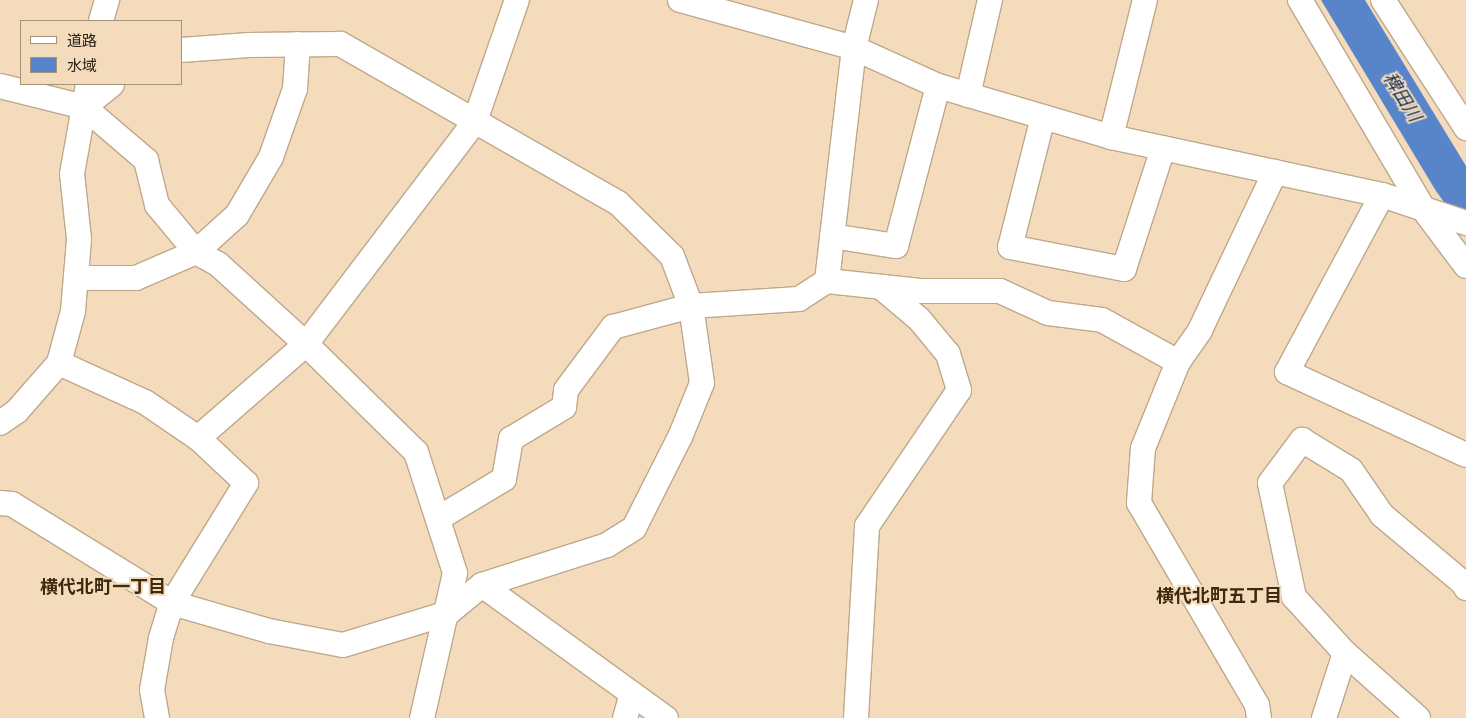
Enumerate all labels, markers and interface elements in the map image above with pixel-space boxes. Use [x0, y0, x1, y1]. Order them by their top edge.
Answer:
legend [20, 20, 182, 85]
text: 道路 [67, 32, 97, 49]
text: 水域 [67, 57, 97, 74]
water label: 稗田川 [1379, 68, 1425, 126]
district label: 横代北町一丁目 [40, 576, 166, 598]
district label: 横代北町五丁目 [1156, 585, 1282, 607]

